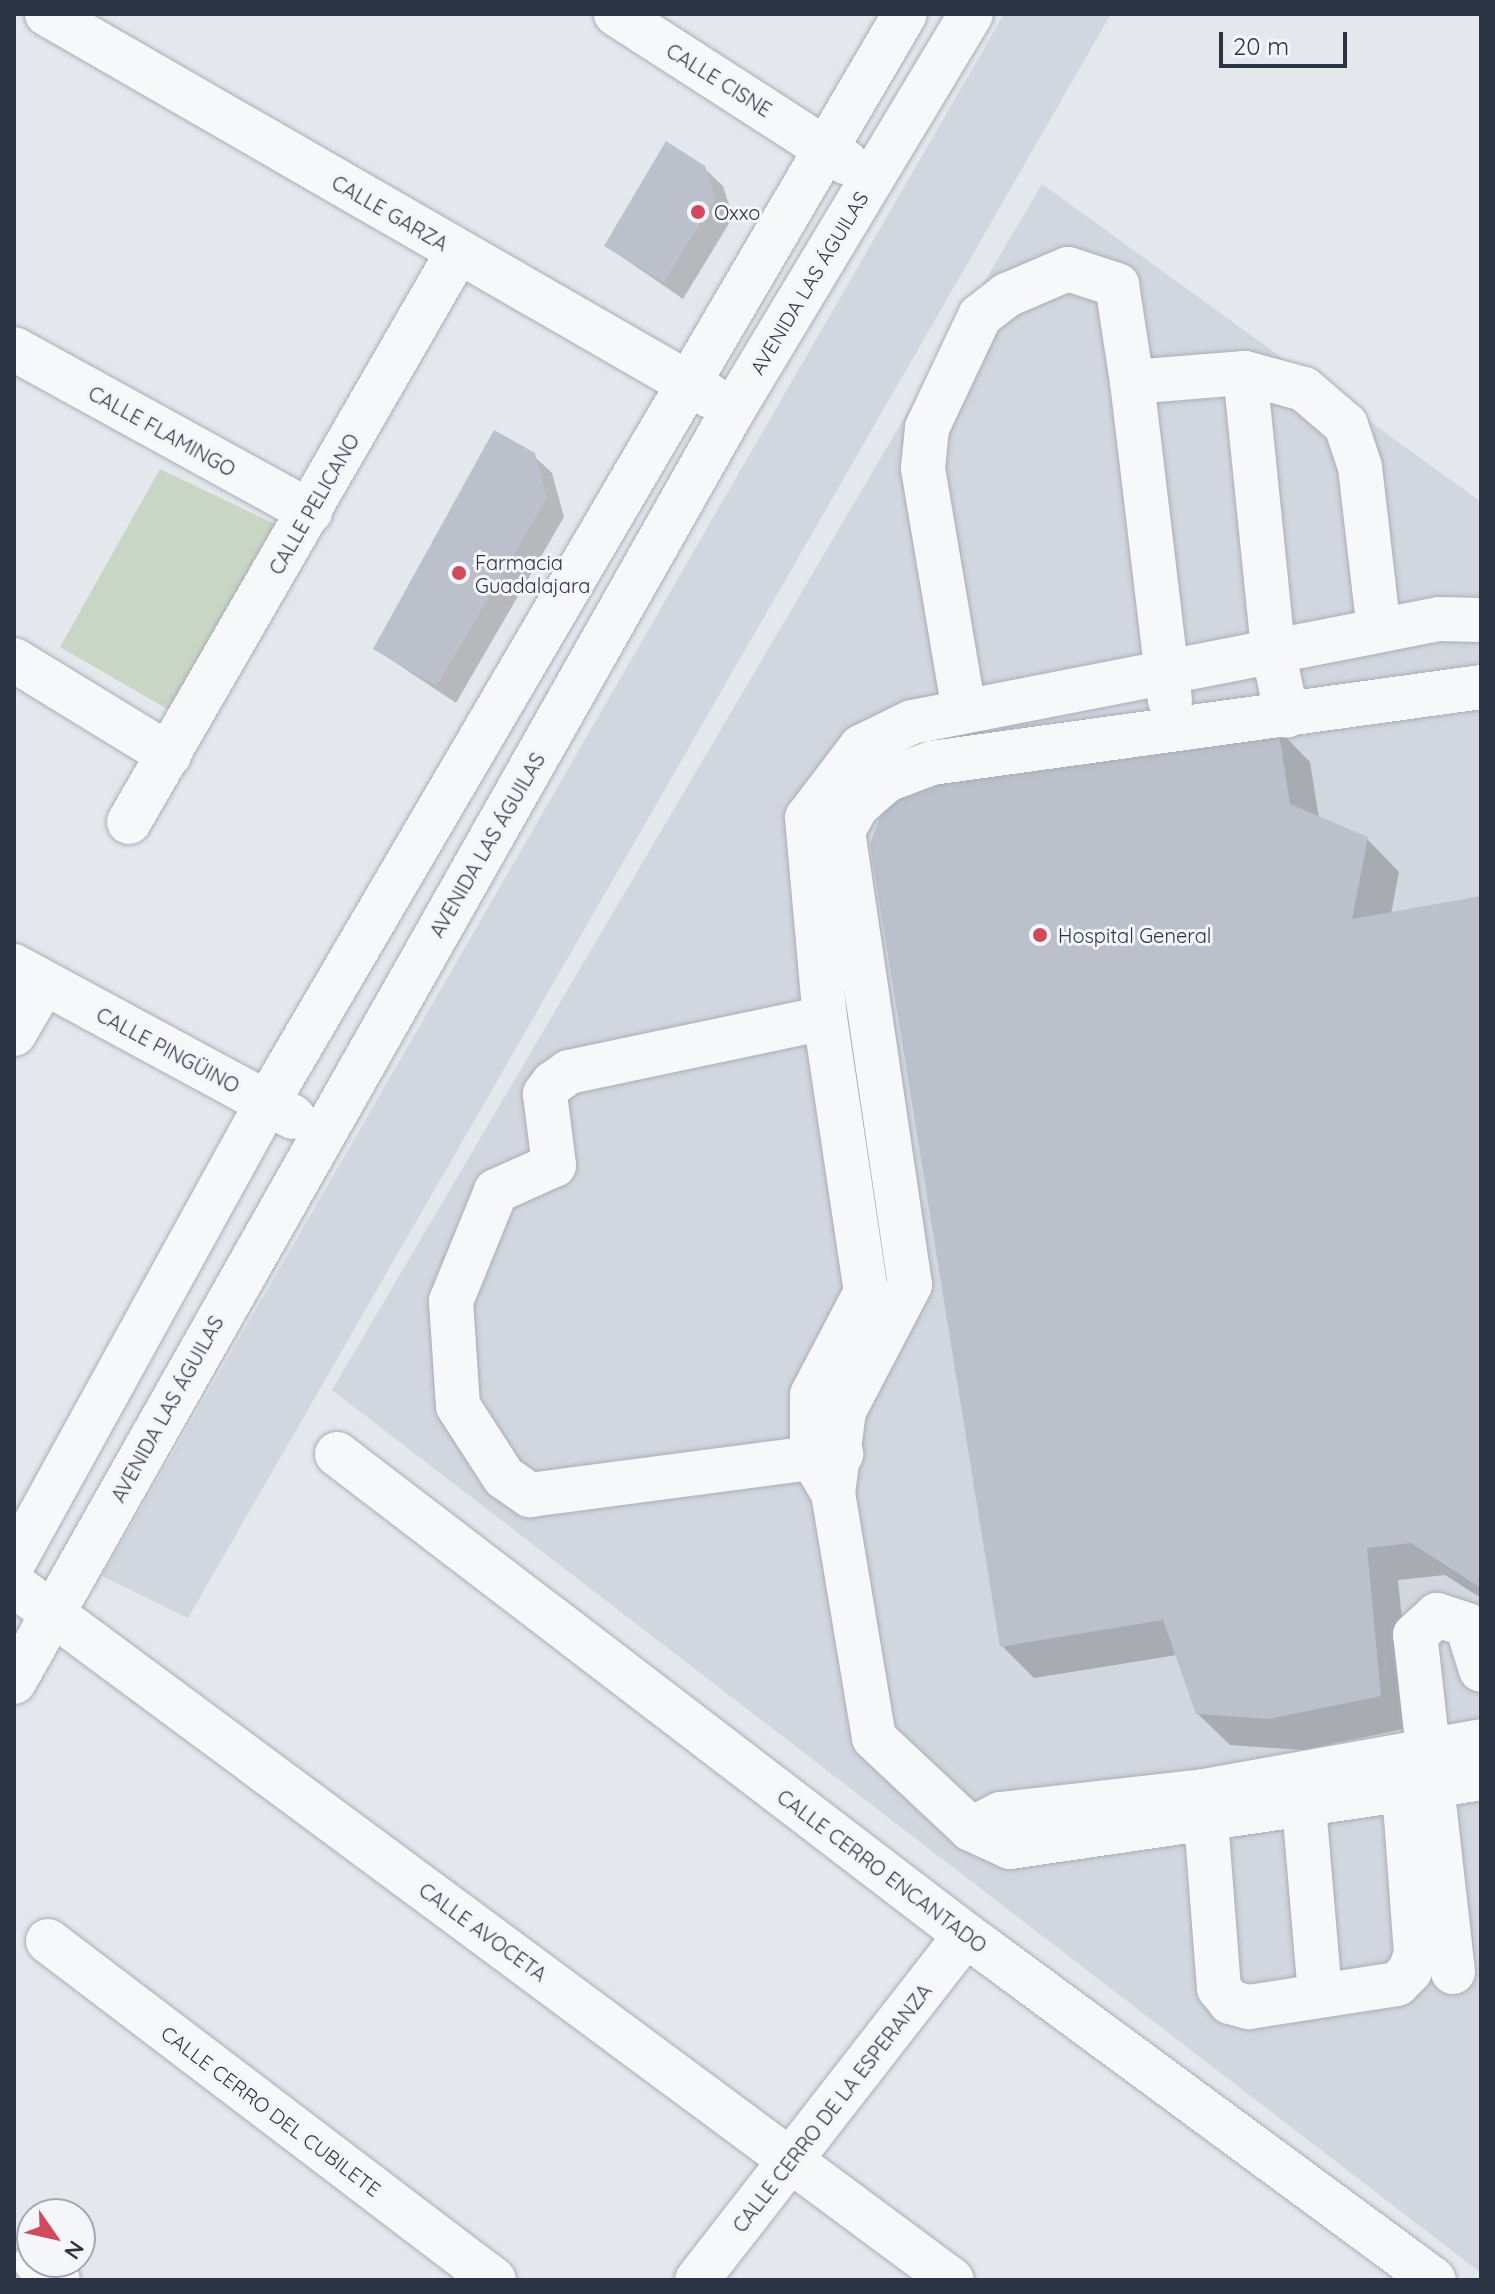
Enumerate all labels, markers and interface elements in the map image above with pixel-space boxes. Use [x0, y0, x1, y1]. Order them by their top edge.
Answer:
scale bar [1223, 16, 1351, 66]
text: 20 m [1233, 31, 1289, 61]
street label: CALLE CISNE [662, 38, 776, 122]
street label: CALLE GARZA [328, 170, 452, 256]
street label: AVENIDA LAS ÁGUILAS [745, 187, 873, 379]
place label: Oxxo [714, 200, 760, 224]
marker: Oxxo [689, 203, 707, 221]
street label: CALLE FLAMINGO [84, 381, 240, 481]
street label: CALLE PELICANO [264, 429, 364, 579]
place label: Farmacia Guadalajara [475, 550, 590, 597]
marker: Farmacia Guadalajara [450, 564, 468, 582]
street label: AVENIDA LAS ÁGUILAS [424, 748, 550, 942]
place label: Hospital General [1058, 923, 1211, 947]
marker: Hospital General [1029, 924, 1051, 946]
street label: CALLE PINGÜINO [92, 1002, 244, 1098]
street label: AVENIDA LAS ÁGUILAS [106, 1312, 228, 1506]
street label: CALLE CERRO ENCANTADO [773, 1784, 991, 1958]
street label: CALLE AVOCETA [414, 1878, 552, 1986]
street label: CALLE CERRO DE LA ESPERANZA [728, 1979, 936, 2237]
street label: CALLE CERRO DEL CUBILETE [157, 2021, 385, 2201]
north arrow [16, 2198, 96, 2278]
text: N [58, 2236, 90, 2265]

